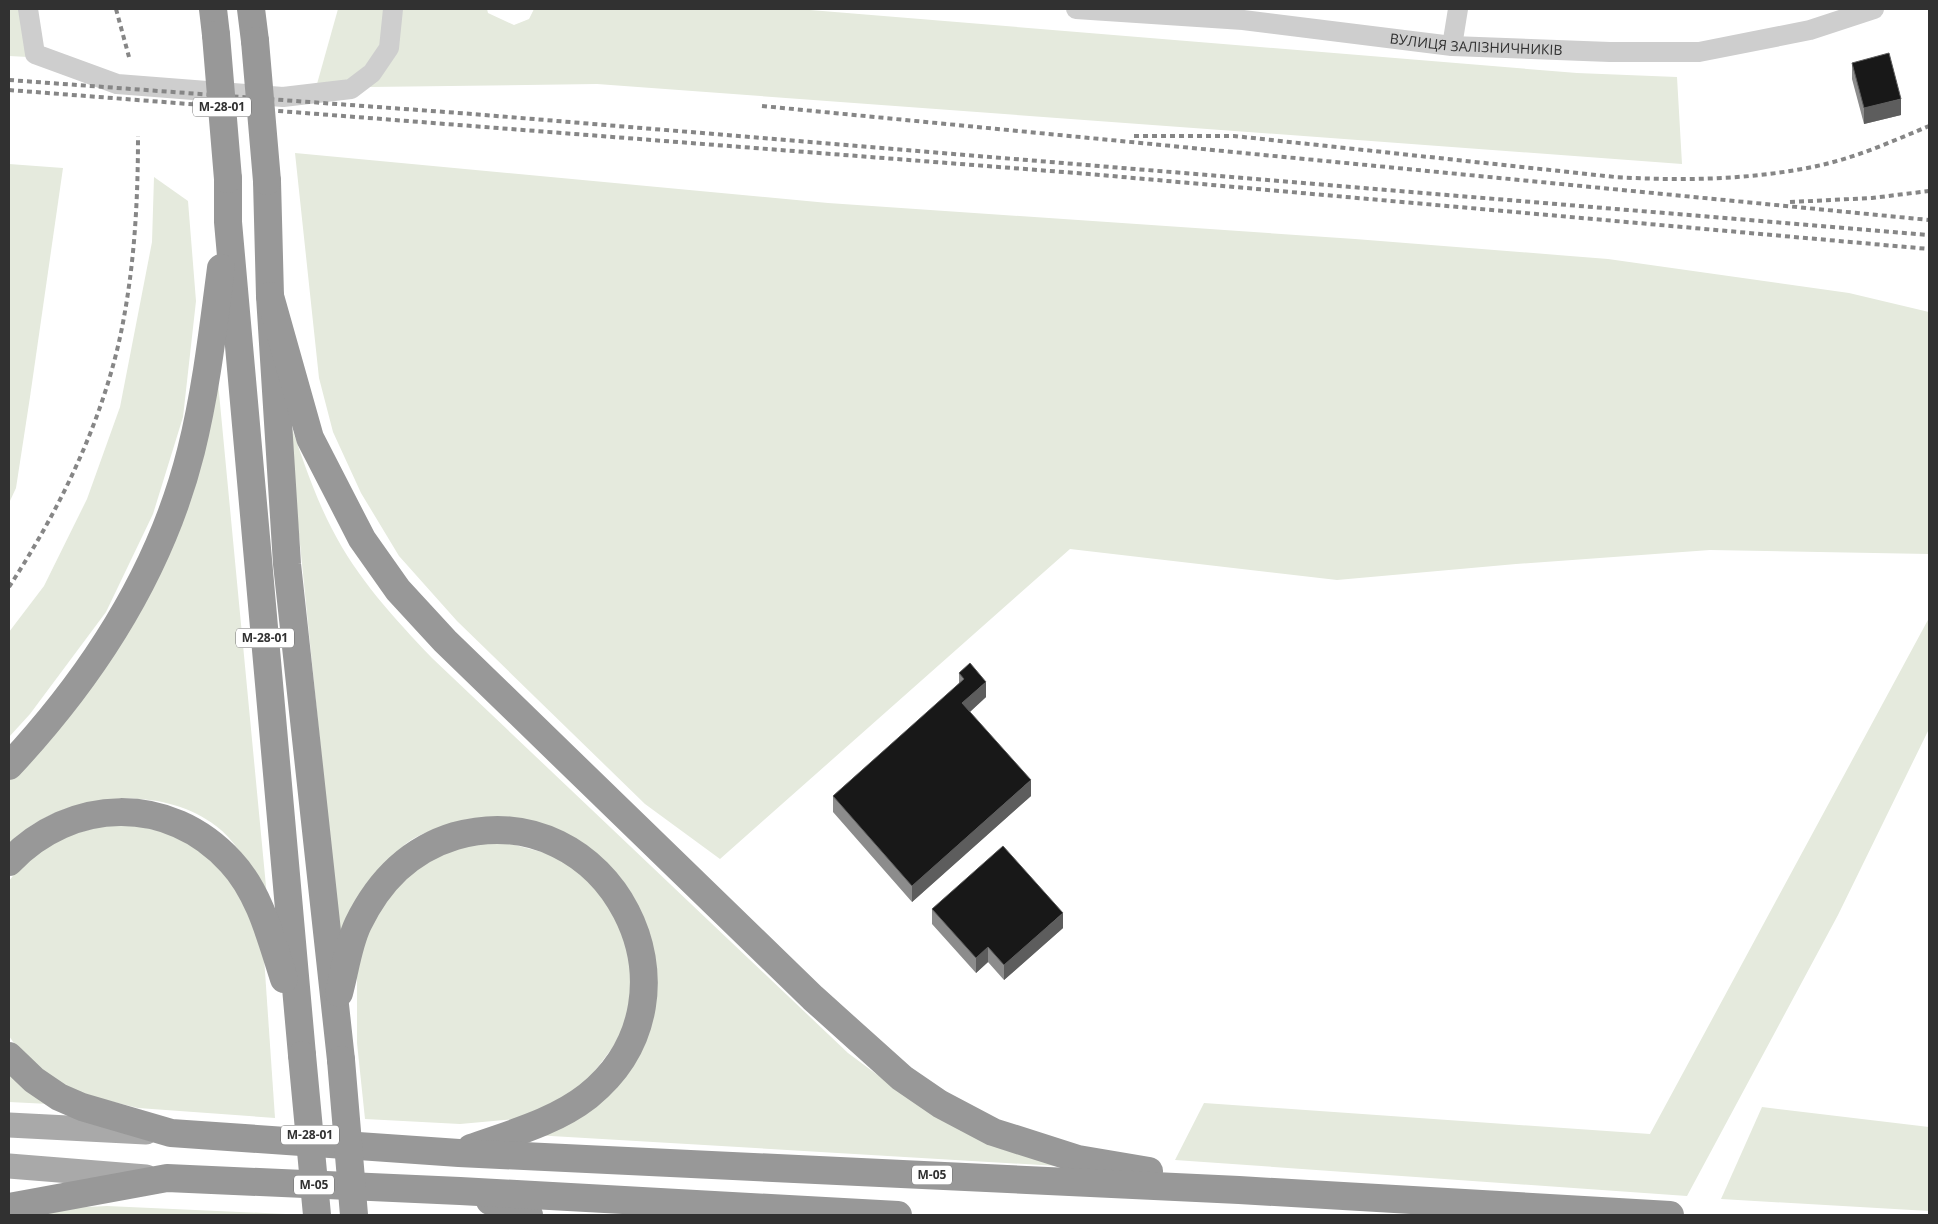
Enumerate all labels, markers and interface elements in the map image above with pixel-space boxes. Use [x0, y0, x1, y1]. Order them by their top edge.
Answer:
street label: ВУЛИЦЯ ЗАЛІЗНИЧНИКІВ [1389, 28, 1563, 59]
road number: М-28-01 [193, 98, 251, 116]
road number: М-28-01 [236, 628, 294, 648]
road number: М-28-01 [281, 1126, 339, 1144]
road number: М-05 [912, 1166, 952, 1184]
road number: М-05 [294, 1176, 334, 1194]

